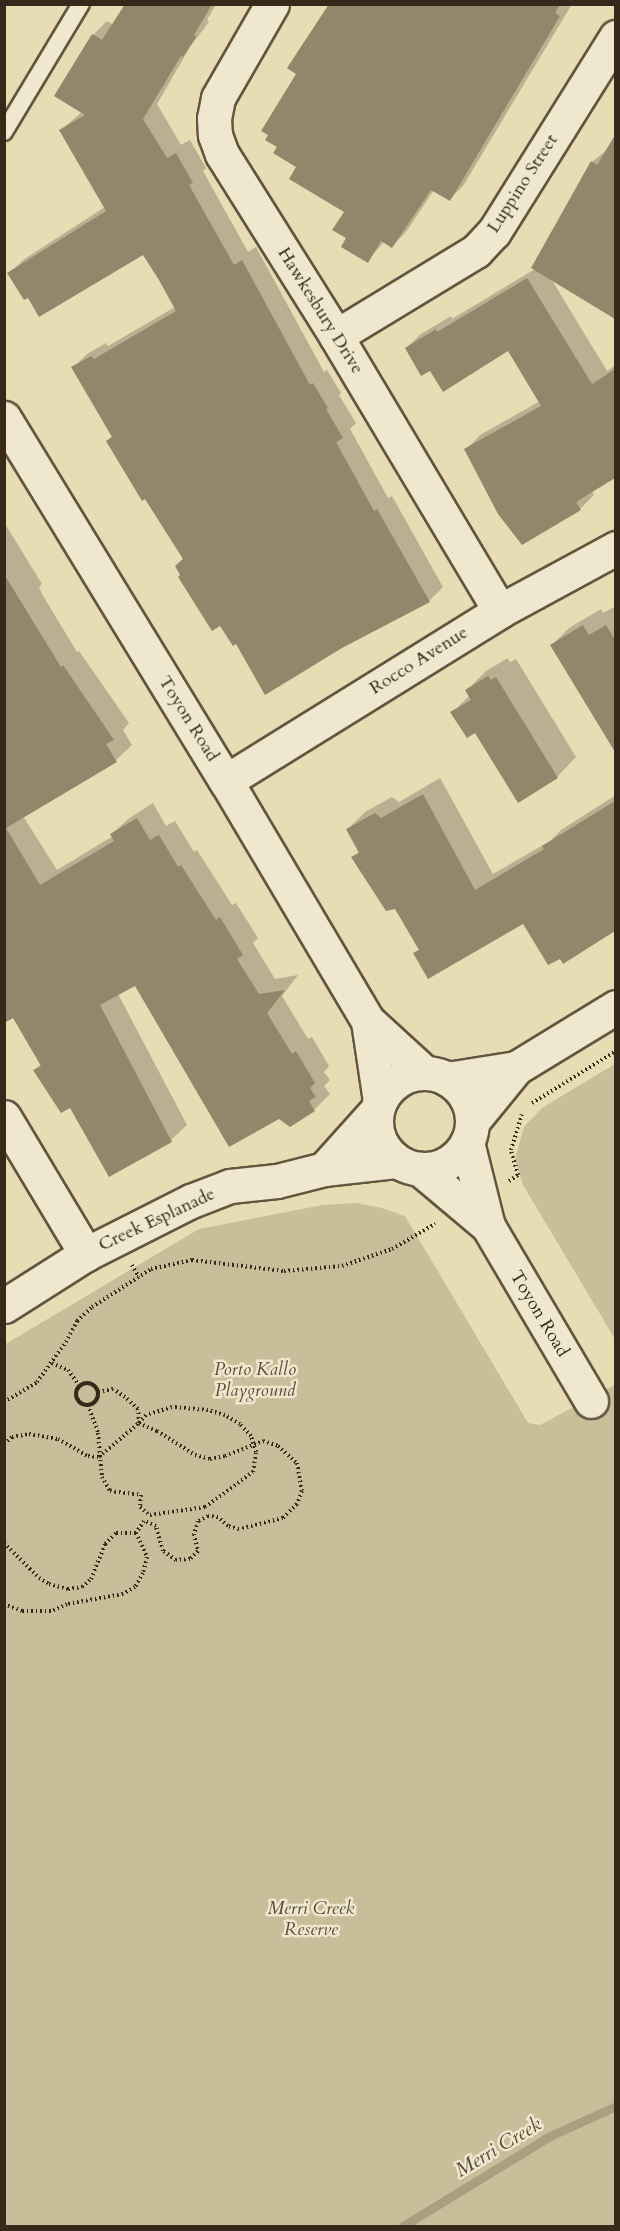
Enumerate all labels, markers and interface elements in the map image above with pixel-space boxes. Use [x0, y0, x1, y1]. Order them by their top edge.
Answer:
street label: Luppino Street [483, 131, 563, 237]
street label: Hawkesbury Drive [272, 244, 368, 378]
street label: Rocco Avenue [366, 622, 472, 700]
street label: Toyon Road [153, 672, 223, 766]
street label: Creek Esplanade [95, 1184, 219, 1256]
street label: Toyon Road [505, 1267, 573, 1361]
park label: Porto Kallo Playground [214, 1360, 296, 1402]
park label: Merri Creek Reserve [268, 1899, 354, 1942]
water label: Merri Creek [450, 2112, 546, 2182]

